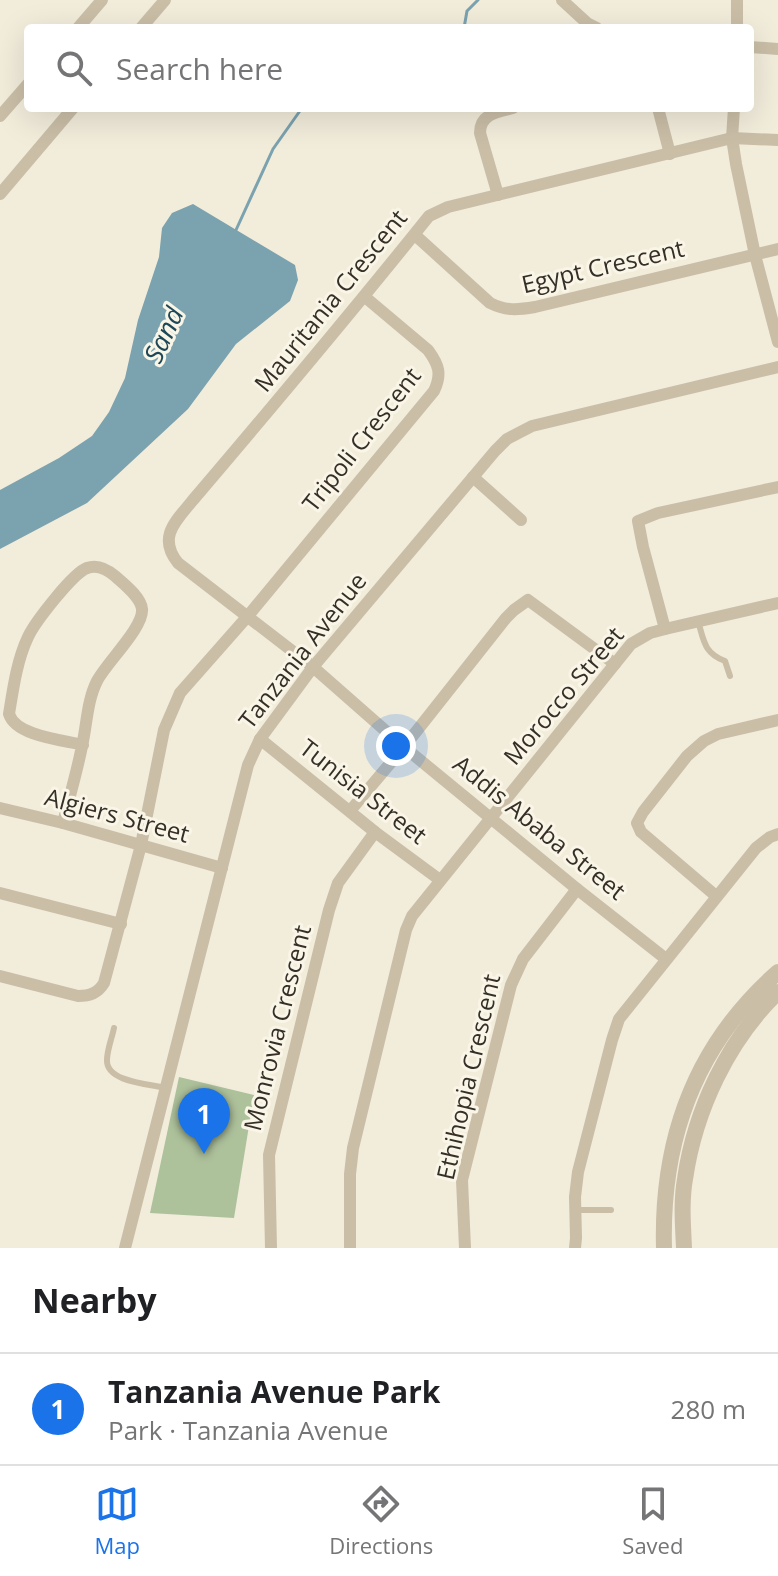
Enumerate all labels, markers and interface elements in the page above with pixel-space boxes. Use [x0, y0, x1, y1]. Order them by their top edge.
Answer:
search box [24, 24, 754, 112]
icon: search [52, 46, 96, 90]
text: Search here [116, 48, 283, 89]
street label: Mauritania Crescent [246, 202, 414, 398]
street label: Egypt Crescent [518, 231, 687, 300]
water label: Sand [135, 300, 192, 368]
street label: Tripoli Crescent [294, 360, 428, 518]
street label: Tanzania Avenue [230, 565, 373, 735]
street label: Morocco Street [495, 619, 630, 771]
your location [376, 726, 416, 766]
street label: Tunisia Street [294, 731, 434, 851]
street label: Addis Ababa Street [447, 747, 633, 907]
street label: Algiers Street [41, 779, 193, 850]
street label: Monrovia Crescent [235, 921, 318, 1134]
street label: Ethihopia Crescent [428, 971, 507, 1183]
pin: 1 [178, 1088, 230, 1154]
text: Nearby [32, 1277, 157, 1323]
text: Tanzania Avenue Park [108, 1371, 440, 1412]
text: 1 [51, 1391, 65, 1427]
text: 280 m [671, 1391, 746, 1427]
text: Park · Tanzania Avenue [108, 1412, 388, 1448]
tab: Map [95, 1482, 140, 1560]
tab: Directions [329, 1482, 433, 1560]
tab: Saved [622, 1482, 683, 1560]

